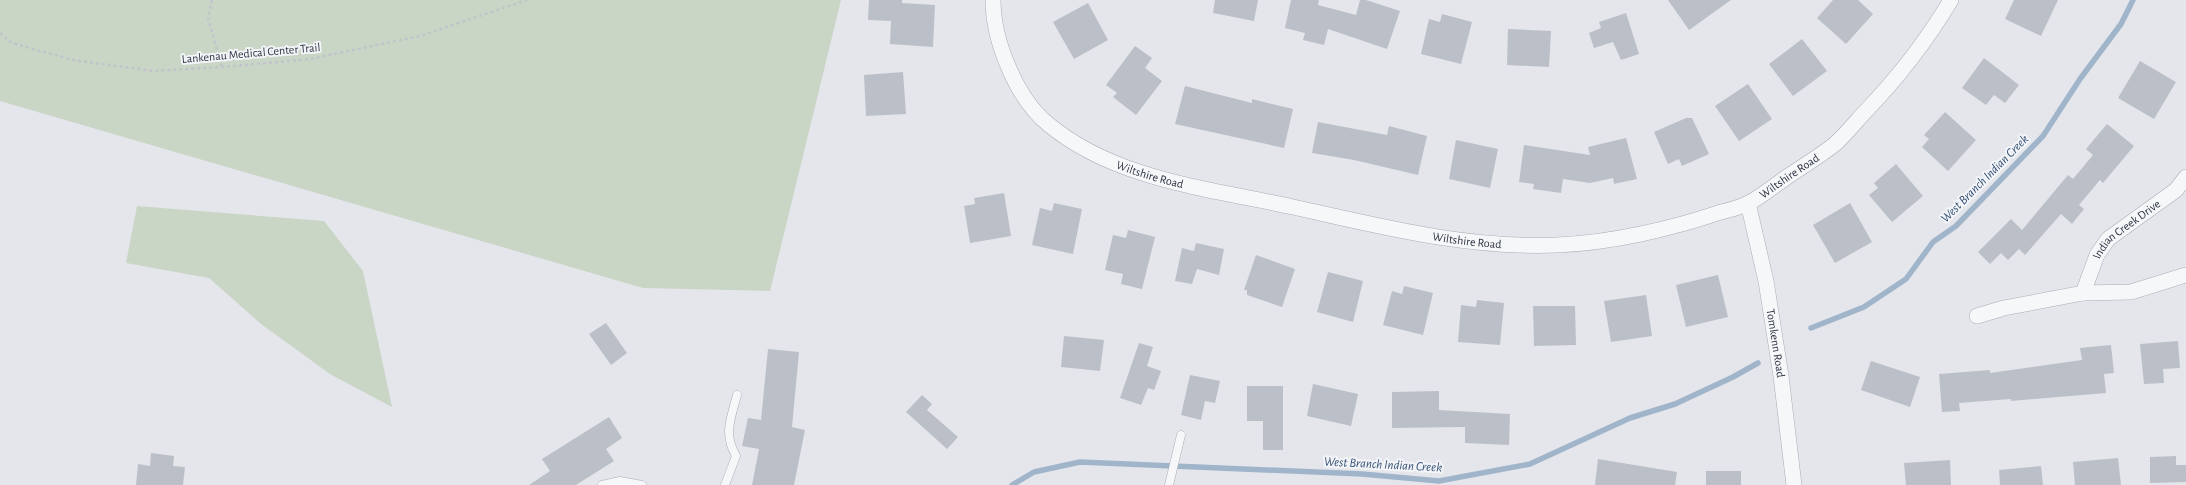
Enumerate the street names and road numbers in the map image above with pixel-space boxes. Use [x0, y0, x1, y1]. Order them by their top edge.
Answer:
street label: Lankenau Medical Center Trail [181, 41, 321, 65]
street label: Wiltshire Road [1757, 151, 1821, 201]
street label: Wiltshire Road [1115, 158, 1185, 190]
street label: Indian Creek Drive [2090, 197, 2163, 260]
street label: Wiltshire Road [1432, 230, 1502, 250]
street label: Tomkenn Road [1764, 308, 1787, 378]

